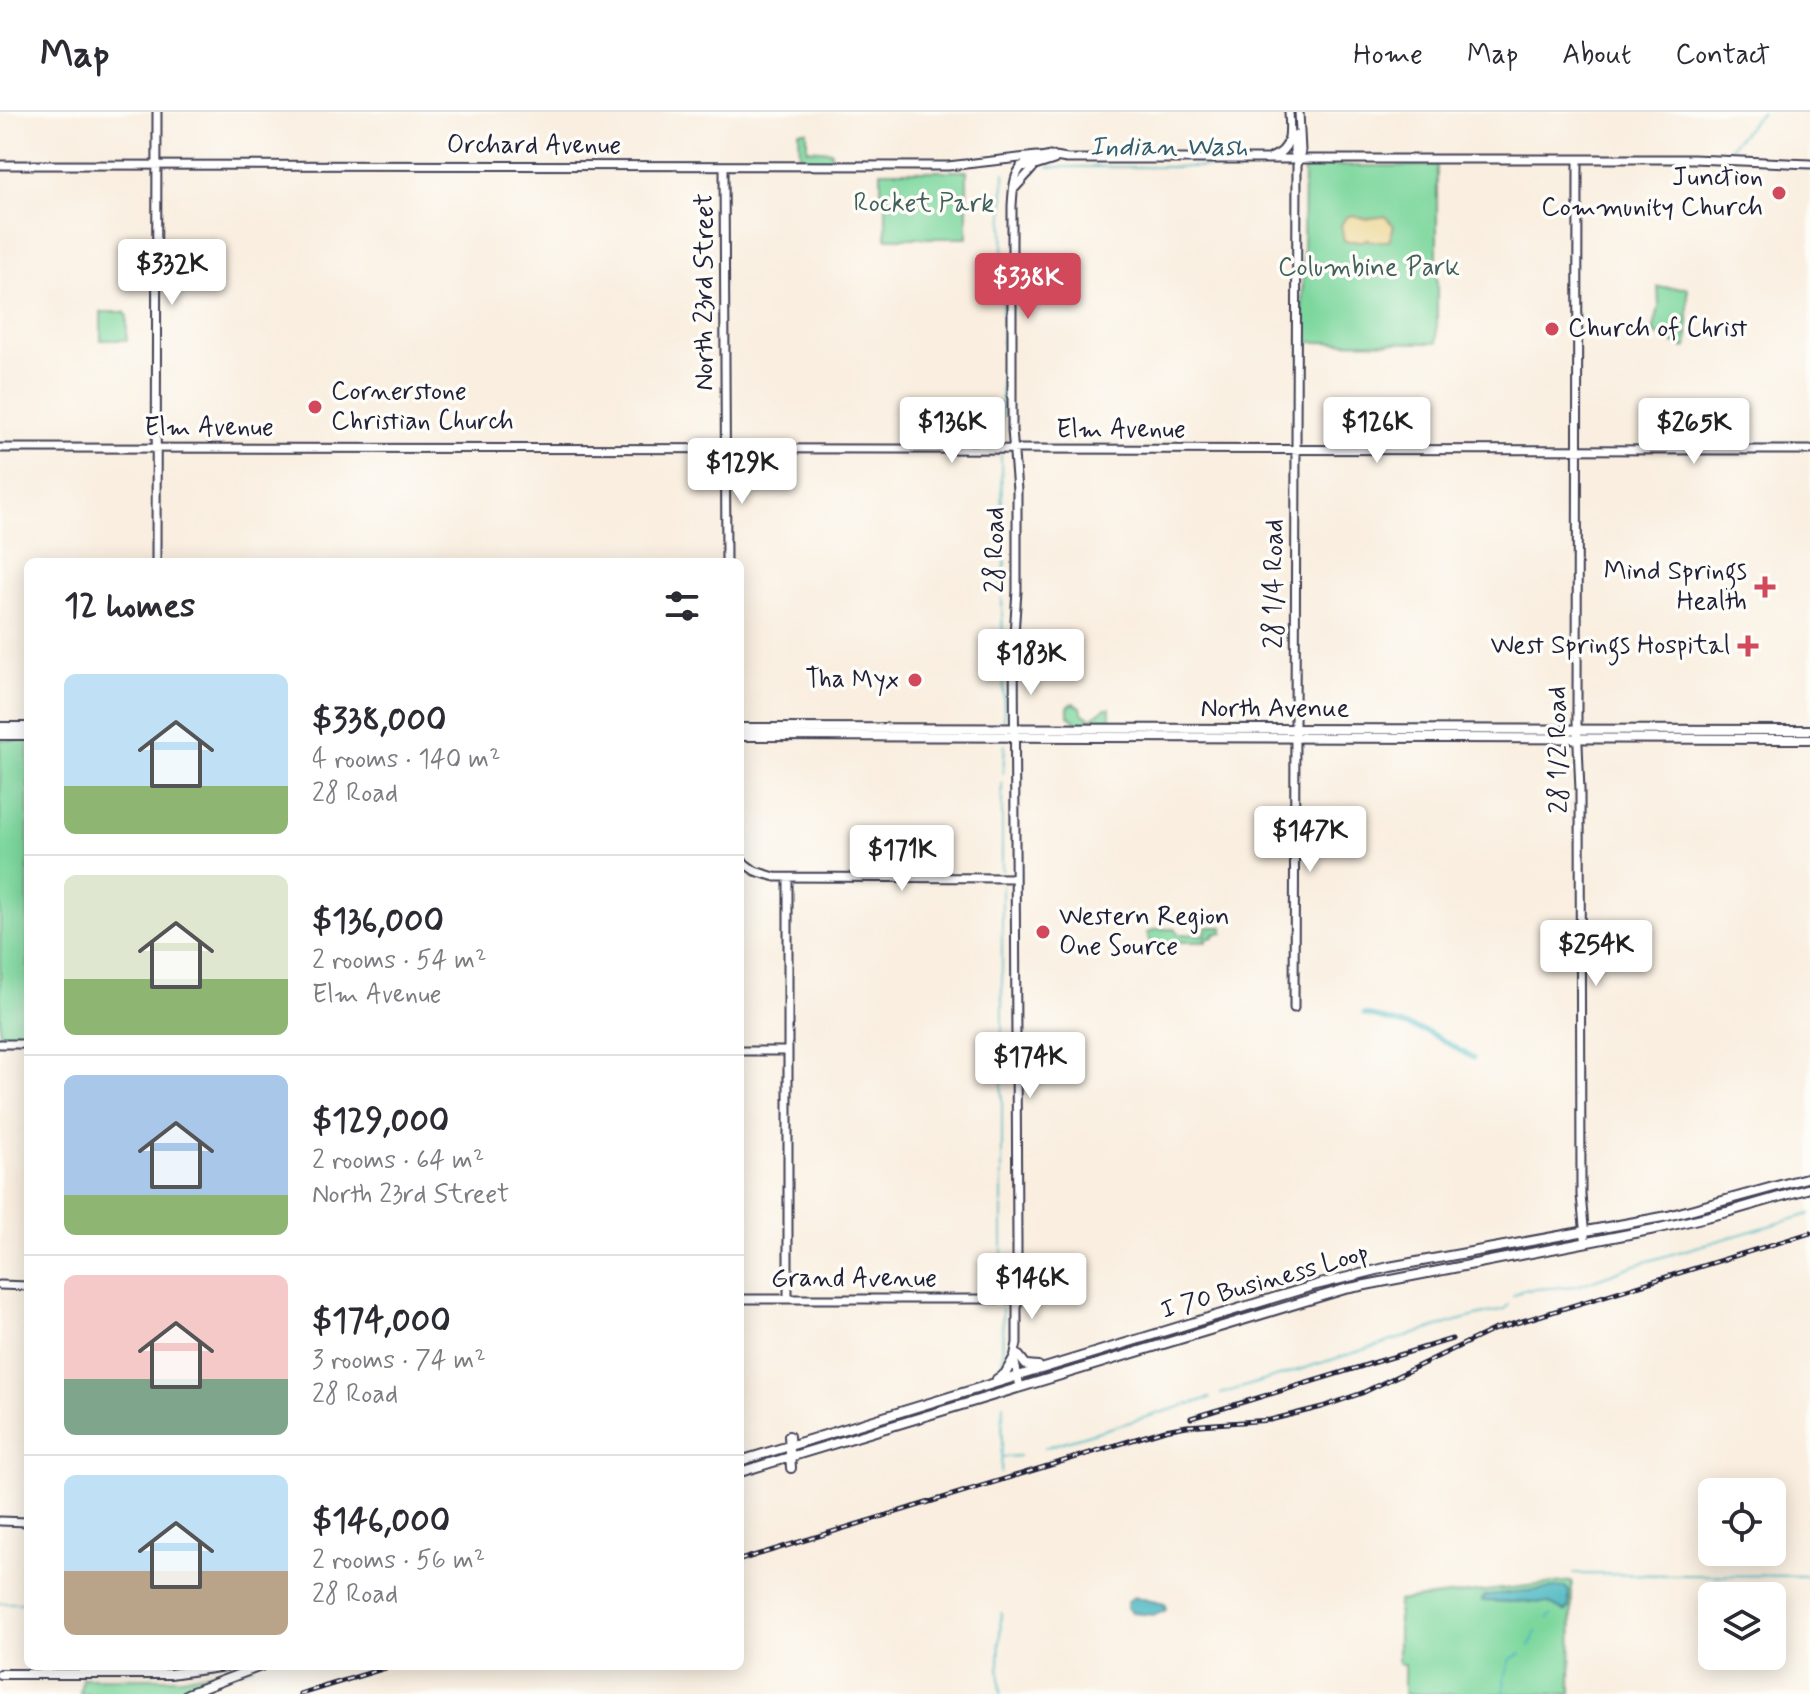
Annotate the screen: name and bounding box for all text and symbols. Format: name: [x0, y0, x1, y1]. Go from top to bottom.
text: Map: [40, 31, 110, 80]
text: Home: [1353, 37, 1423, 74]
text: Map: [1467, 37, 1518, 74]
text: About: [1562, 37, 1631, 74]
text: Contact: [1675, 37, 1770, 74]
street label: Orchard Avenue: [447, 129, 621, 163]
water label: Indian Wash: [1090, 129, 1248, 166]
place label: Junction Community Church: [1541, 161, 1763, 225]
marker: Junction Community Church: [1770, 184, 1788, 202]
park label: Rocket Park: [854, 187, 994, 221]
street label: North 23rd Street: [688, 193, 722, 391]
pin: $332K: [116, 239, 228, 307]
text: $332K: [136, 248, 208, 282]
park label: Columbine Park: [1278, 251, 1460, 285]
pin: $338K: [972, 253, 1084, 321]
text: $338K: [993, 262, 1063, 296]
place label: Church of Christ: [1568, 312, 1748, 346]
marker: Church of Christ: [1543, 320, 1561, 338]
place label: Cornerstone Christian Church: [331, 375, 514, 439]
pin: $136K: [896, 397, 1008, 465]
pin: $126K: [1321, 397, 1433, 465]
marker: Cornerstone Christian Church: [306, 398, 324, 416]
pin: $265K: [1638, 398, 1750, 466]
text: $136K: [918, 406, 986, 440]
text: $126K: [1341, 406, 1413, 440]
text: $265K: [1656, 407, 1732, 441]
street label: Elm Avenue: [144, 411, 274, 445]
street label: Elm Avenue: [1056, 413, 1186, 447]
pin: $129K: [686, 438, 798, 506]
text: $129K: [706, 447, 778, 481]
street label: 28 Road: [979, 507, 1013, 593]
street label: 28 1/4 Road: [1258, 519, 1292, 649]
place label: Mind Springs Health: [1604, 555, 1747, 619]
marker: Mind Springs Health: [1754, 576, 1776, 598]
text: 12 homes: [64, 584, 195, 629]
icon: filters: [660, 584, 704, 628]
pin: $183K: [975, 629, 1087, 697]
place label: West Springs Hospital: [1491, 629, 1730, 666]
marker: West Springs Hospital: [1737, 635, 1759, 657]
text: $183K: [996, 638, 1066, 672]
place label: Tha Myx: [805, 663, 899, 697]
marker: Tha Myx: [906, 671, 924, 689]
street label: 28 1/2 Road: [1541, 686, 1577, 814]
street label: North Avenue: [1201, 692, 1350, 726]
text: $338,000: [312, 698, 446, 743]
icon: home: [128, 706, 224, 802]
text: 4 rooms · 140 m²: [312, 743, 501, 777]
text: 28 Road: [312, 777, 398, 811]
pin: $147K: [1254, 806, 1366, 874]
text: $147K: [1272, 815, 1348, 849]
pin: $171K: [846, 825, 958, 893]
text: $171K: [868, 834, 936, 868]
text: $136,000: [312, 899, 444, 944]
place label: Western Region One Source: [1059, 900, 1230, 964]
icon: home: [128, 907, 224, 1003]
pin: $254K: [1540, 920, 1652, 988]
marker: Western Region One Source: [1034, 923, 1052, 941]
text: $254K: [1558, 929, 1634, 963]
text: 2 rooms · 54 m²: [312, 944, 487, 978]
text: Elm Avenue: [312, 978, 442, 1012]
pin: $174K: [974, 1032, 1086, 1100]
text: $174K: [993, 1041, 1067, 1075]
text: $129,000: [312, 1099, 449, 1144]
icon: home: [128, 1107, 224, 1203]
text: 2 rooms · 64 m²: [312, 1144, 484, 1178]
text: North 23rd Street: [312, 1178, 509, 1212]
street label: I 70 Business Loop: [1157, 1236, 1373, 1328]
pin: $146K: [976, 1253, 1088, 1321]
street label: Grand Avenue: [771, 1262, 937, 1296]
text: $146K: [995, 1262, 1069, 1296]
text: $174,000: [312, 1299, 451, 1344]
icon: home: [128, 1307, 224, 1403]
text: 3 rooms · 74 m²: [312, 1344, 486, 1378]
text: 28 Road: [312, 1378, 398, 1412]
map controls: [1698, 1478, 1786, 1670]
button: locate: [1698, 1478, 1786, 1566]
text: $146,000: [312, 1499, 450, 1544]
icon: home: [128, 1507, 224, 1603]
text: 2 rooms · 56 m²: [312, 1544, 485, 1578]
text: 28 Road: [312, 1578, 398, 1612]
button: layers: [1698, 1582, 1786, 1670]

